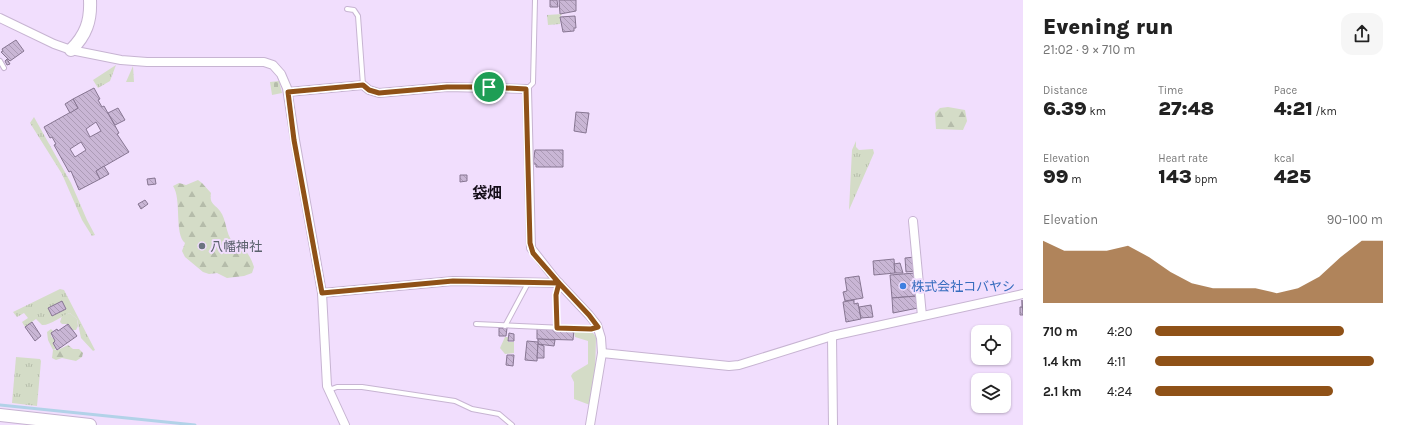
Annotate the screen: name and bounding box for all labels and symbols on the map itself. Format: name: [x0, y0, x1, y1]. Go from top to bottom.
pin: [472, 70, 506, 104]
district label: 袋畑: [472, 184, 502, 202]
place label: 八幡神社: [210, 239, 262, 254]
marker: 八幡神社: [197, 241, 207, 251]
place label: 株式会社コバヤシ: [911, 279, 1015, 294]
marker: 株式会社コバヤシ: [898, 281, 908, 291]

